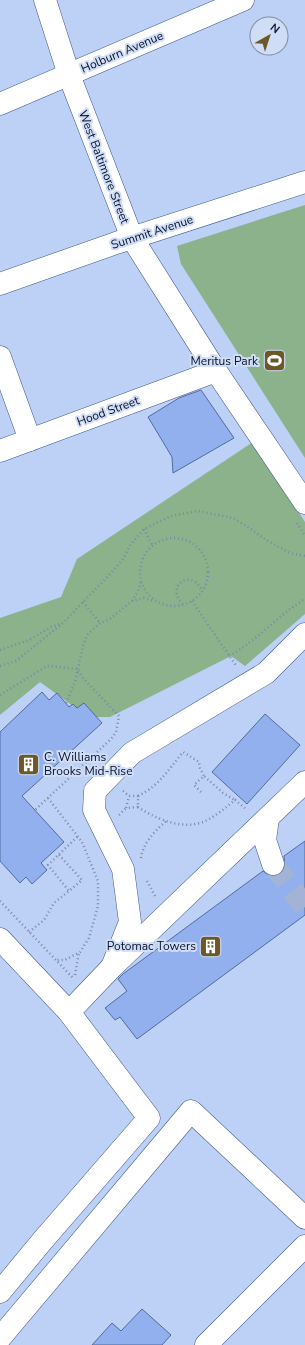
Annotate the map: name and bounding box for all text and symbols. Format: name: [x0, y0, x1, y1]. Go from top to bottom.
north arrow: [249, 16, 289, 56]
text: N: [267, 20, 283, 37]
street label: Holburn Avenue: [78, 27, 166, 77]
street label: West Baltimore Street: [75, 108, 133, 227]
street label: Summit Avenue: [109, 211, 195, 253]
sports icon: Meritus Park: [261, 348, 287, 374]
place label: Meritus Park: [191, 353, 259, 369]
street label: Hood Street: [75, 392, 142, 430]
place label: C. Williams Brooks Mid‐Rise: [44, 749, 133, 779]
building icon: C. Williams Brooks Mid‐Rise: [16, 751, 42, 777]
building icon: Potomac Towers: [198, 933, 224, 959]
place label: Potomac Towers: [107, 938, 196, 954]

